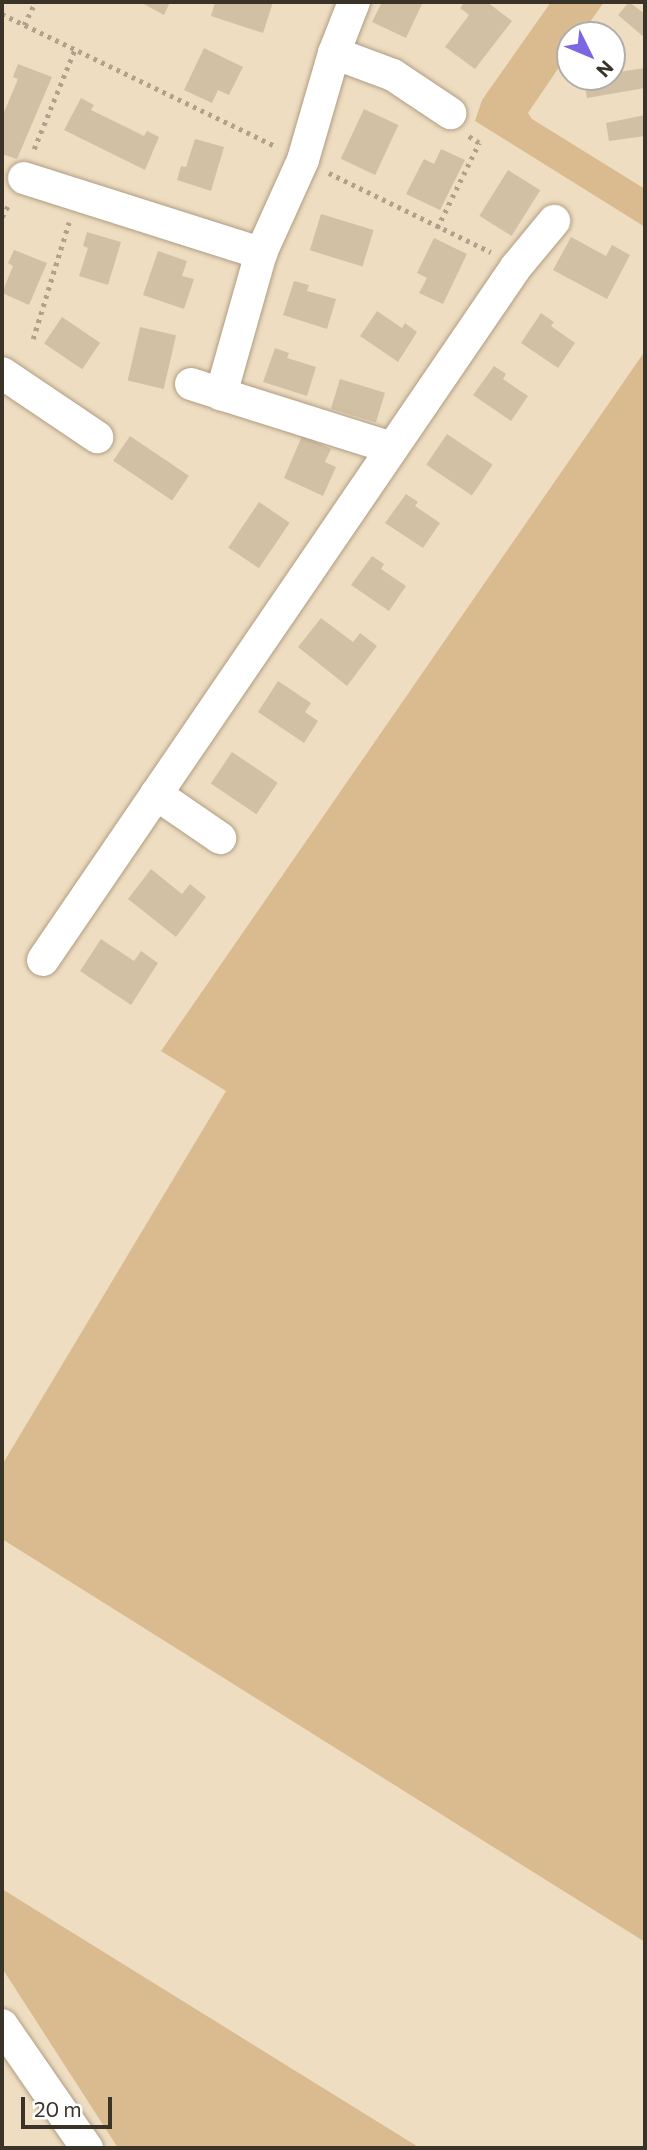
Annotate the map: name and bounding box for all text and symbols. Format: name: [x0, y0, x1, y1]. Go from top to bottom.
north arrow: [556, 21, 626, 91]
text: N: [592, 56, 619, 82]
scale bar: [24, 2084, 116, 2128]
text: 20 m: [34, 2096, 82, 2121]

